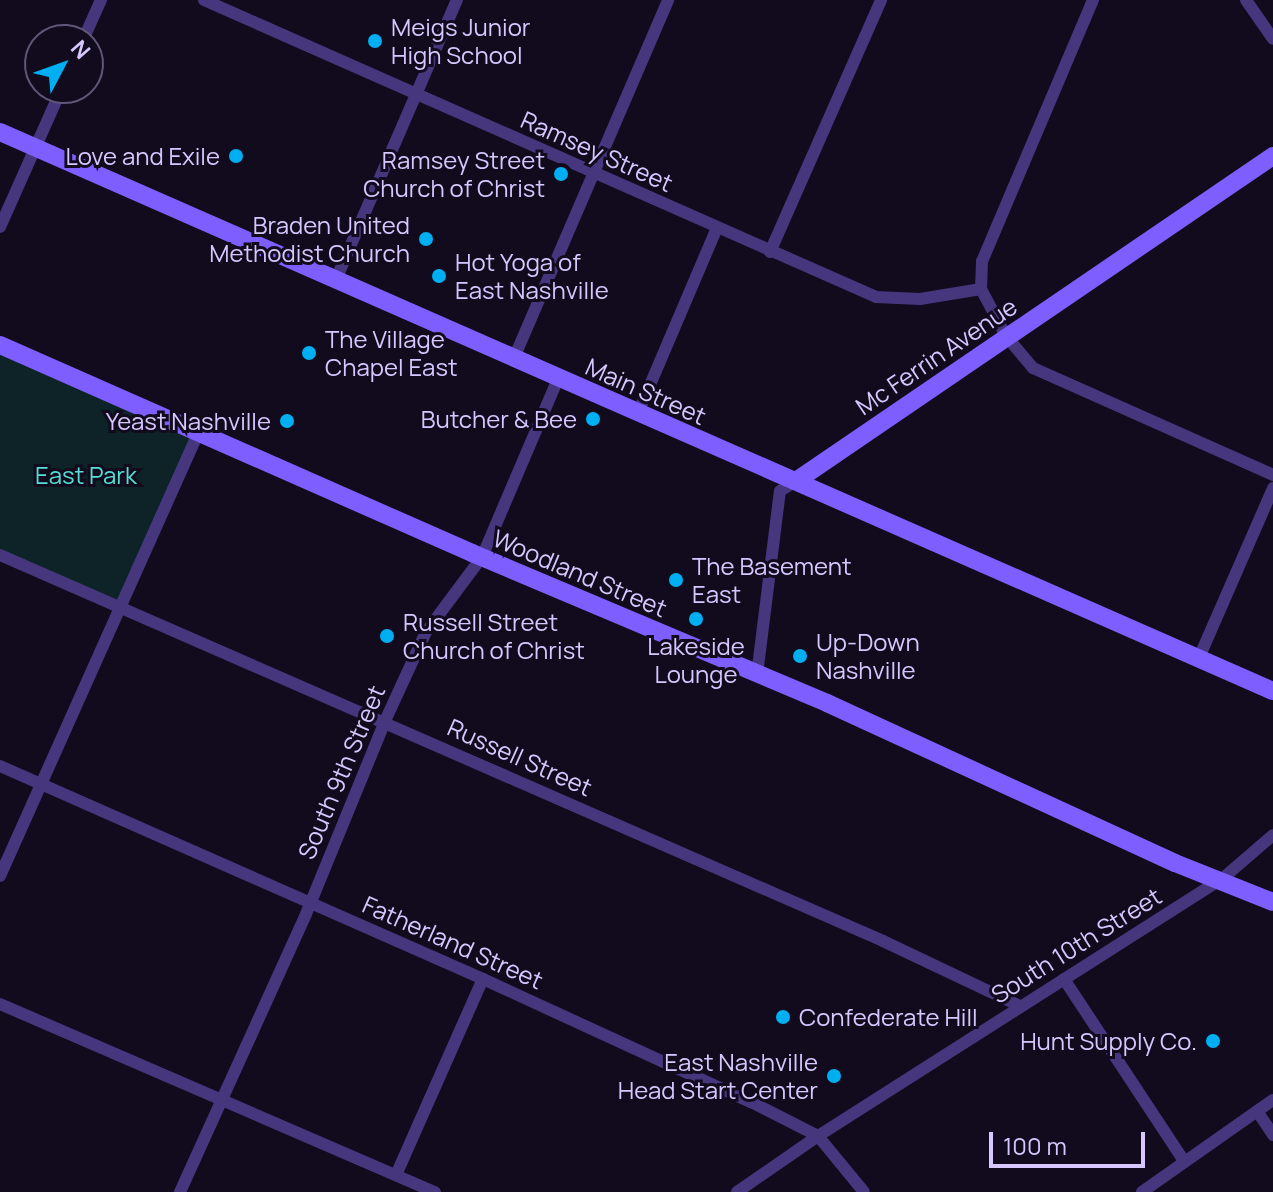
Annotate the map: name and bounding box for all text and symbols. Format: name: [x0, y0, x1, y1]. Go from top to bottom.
place label: Meigs Junior High School: [391, 13, 530, 69]
north arrow: [24, 24, 104, 104]
marker: Meigs Junior High School: [366, 32, 384, 50]
text: N: [64, 34, 97, 65]
street label: Ramsey Street: [517, 105, 677, 197]
place label: Love and Exile: [65, 142, 220, 170]
place label: Ramsey Street Church of Christ: [363, 146, 545, 202]
marker: Love and Exile: [227, 147, 245, 165]
marker: Ramsey Street Church of Christ: [552, 165, 570, 183]
place label: Braden United Methodist Church: [209, 211, 410, 267]
marker: Braden United Methodist Church: [417, 230, 435, 248]
place label: Hot Yoga of East Nashville: [455, 248, 609, 304]
marker: Hot Yoga of East Nashville: [430, 267, 448, 285]
street label: Mc Ferrin Avenue: [850, 291, 1022, 421]
place label: The Village Chapel East: [325, 325, 458, 381]
marker: The Village Chapel East: [300, 344, 318, 362]
street label: Main Street: [581, 352, 711, 430]
place label: Butcher & Bee: [421, 405, 577, 433]
place label: Yeast Nashville: [106, 407, 271, 435]
marker: Butcher & Bee: [584, 410, 602, 428]
marker: Yeast Nashville: [278, 412, 296, 430]
park label: East Park: [35, 461, 137, 489]
street label: Woodland Street: [489, 523, 671, 623]
place label: The Basement East: [692, 552, 852, 608]
marker: The Basement East: [667, 571, 685, 589]
place label: Russell Street Church of Christ: [403, 608, 585, 664]
marker: Lakeside Lounge: [687, 610, 705, 628]
marker: Russell Street Church of Christ: [378, 627, 396, 645]
place label: Up-Down Nashville: [816, 628, 920, 684]
place label: Lakeside Lounge: [647, 632, 745, 688]
marker: Up-Down Nashville: [791, 647, 809, 665]
street label: South 9th Street: [291, 681, 391, 863]
street label: Russell Street: [443, 712, 597, 802]
street label: South 10th Street: [986, 881, 1166, 1009]
street label: Fatherland Street: [358, 889, 548, 995]
place label: Confederate Hill: [799, 1003, 978, 1031]
marker: Confederate Hill: [774, 1008, 792, 1026]
place label: Hunt Supply Co.: [1020, 1027, 1197, 1055]
marker: Hunt Supply Co.: [1204, 1032, 1222, 1050]
place label: East Nashville Head Start Center: [618, 1048, 818, 1104]
marker: East Nashville Head Start Center: [825, 1067, 843, 1085]
scale bar: [993, 1116, 1149, 1166]
text: 100 m: [1003, 1129, 1067, 1162]

